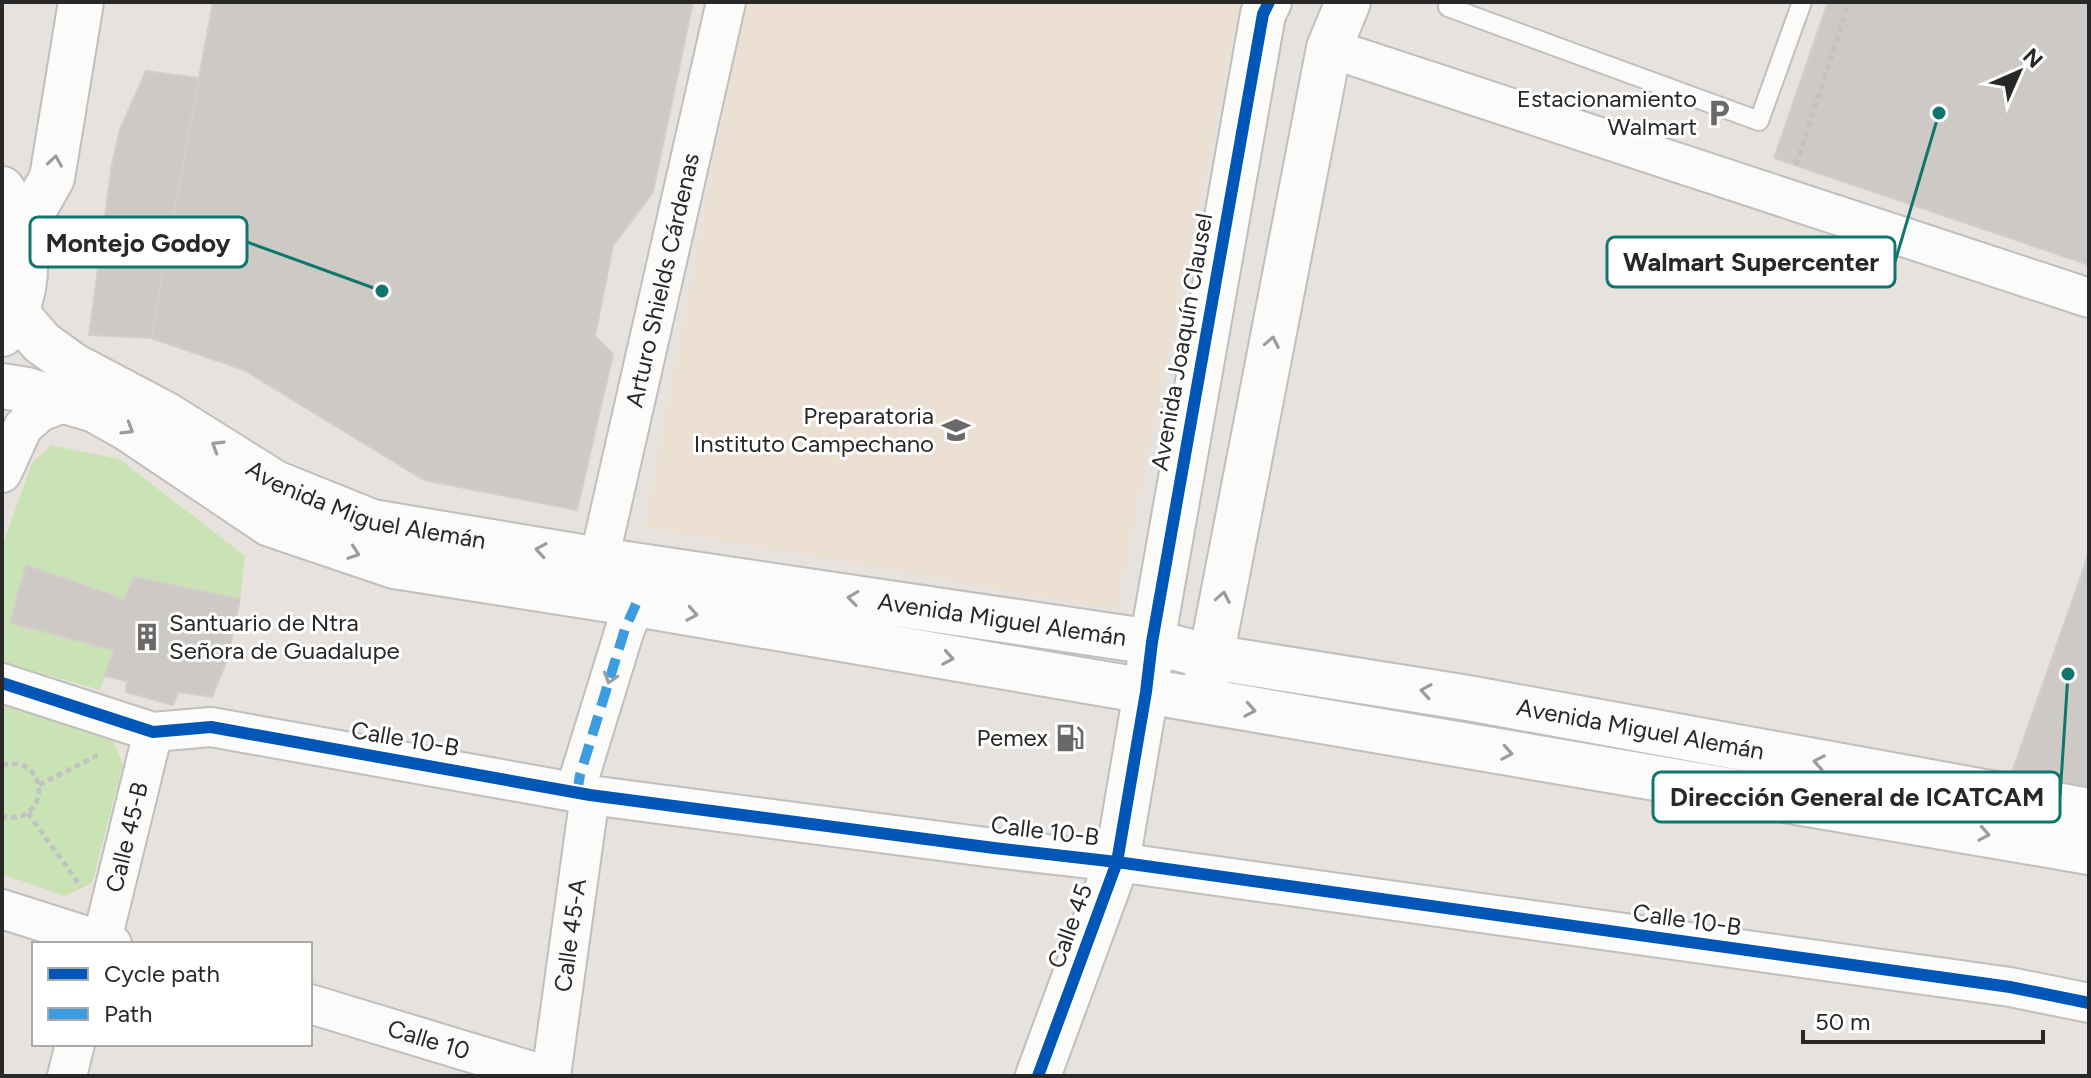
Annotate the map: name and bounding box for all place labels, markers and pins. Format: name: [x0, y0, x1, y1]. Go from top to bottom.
place label: Estacionamiento Walmart: [1517, 84, 1697, 141]
parking icon: Estacionamiento Walmart: [1704, 98, 1734, 128]
callout: Montejo Godoy: [30, 217, 247, 267]
callout: Walmart Supercenter: [1607, 237, 1895, 287]
place label: Preparatoria Instituto Campechano: [694, 401, 934, 458]
school or university icon: Preparatoria Instituto Campechano: [941, 415, 971, 445]
place label: Santuario de Ntra Señora de Guadalupe: [169, 608, 400, 665]
building icon: Santuario de Ntra Señora de Guadalupe: [132, 622, 162, 652]
place label: Pemex: [976, 723, 1049, 752]
fuel station icon: Pemex: [1055, 723, 1085, 753]
callout: Dirección General de ICATCAM: [1653, 772, 2060, 822]

